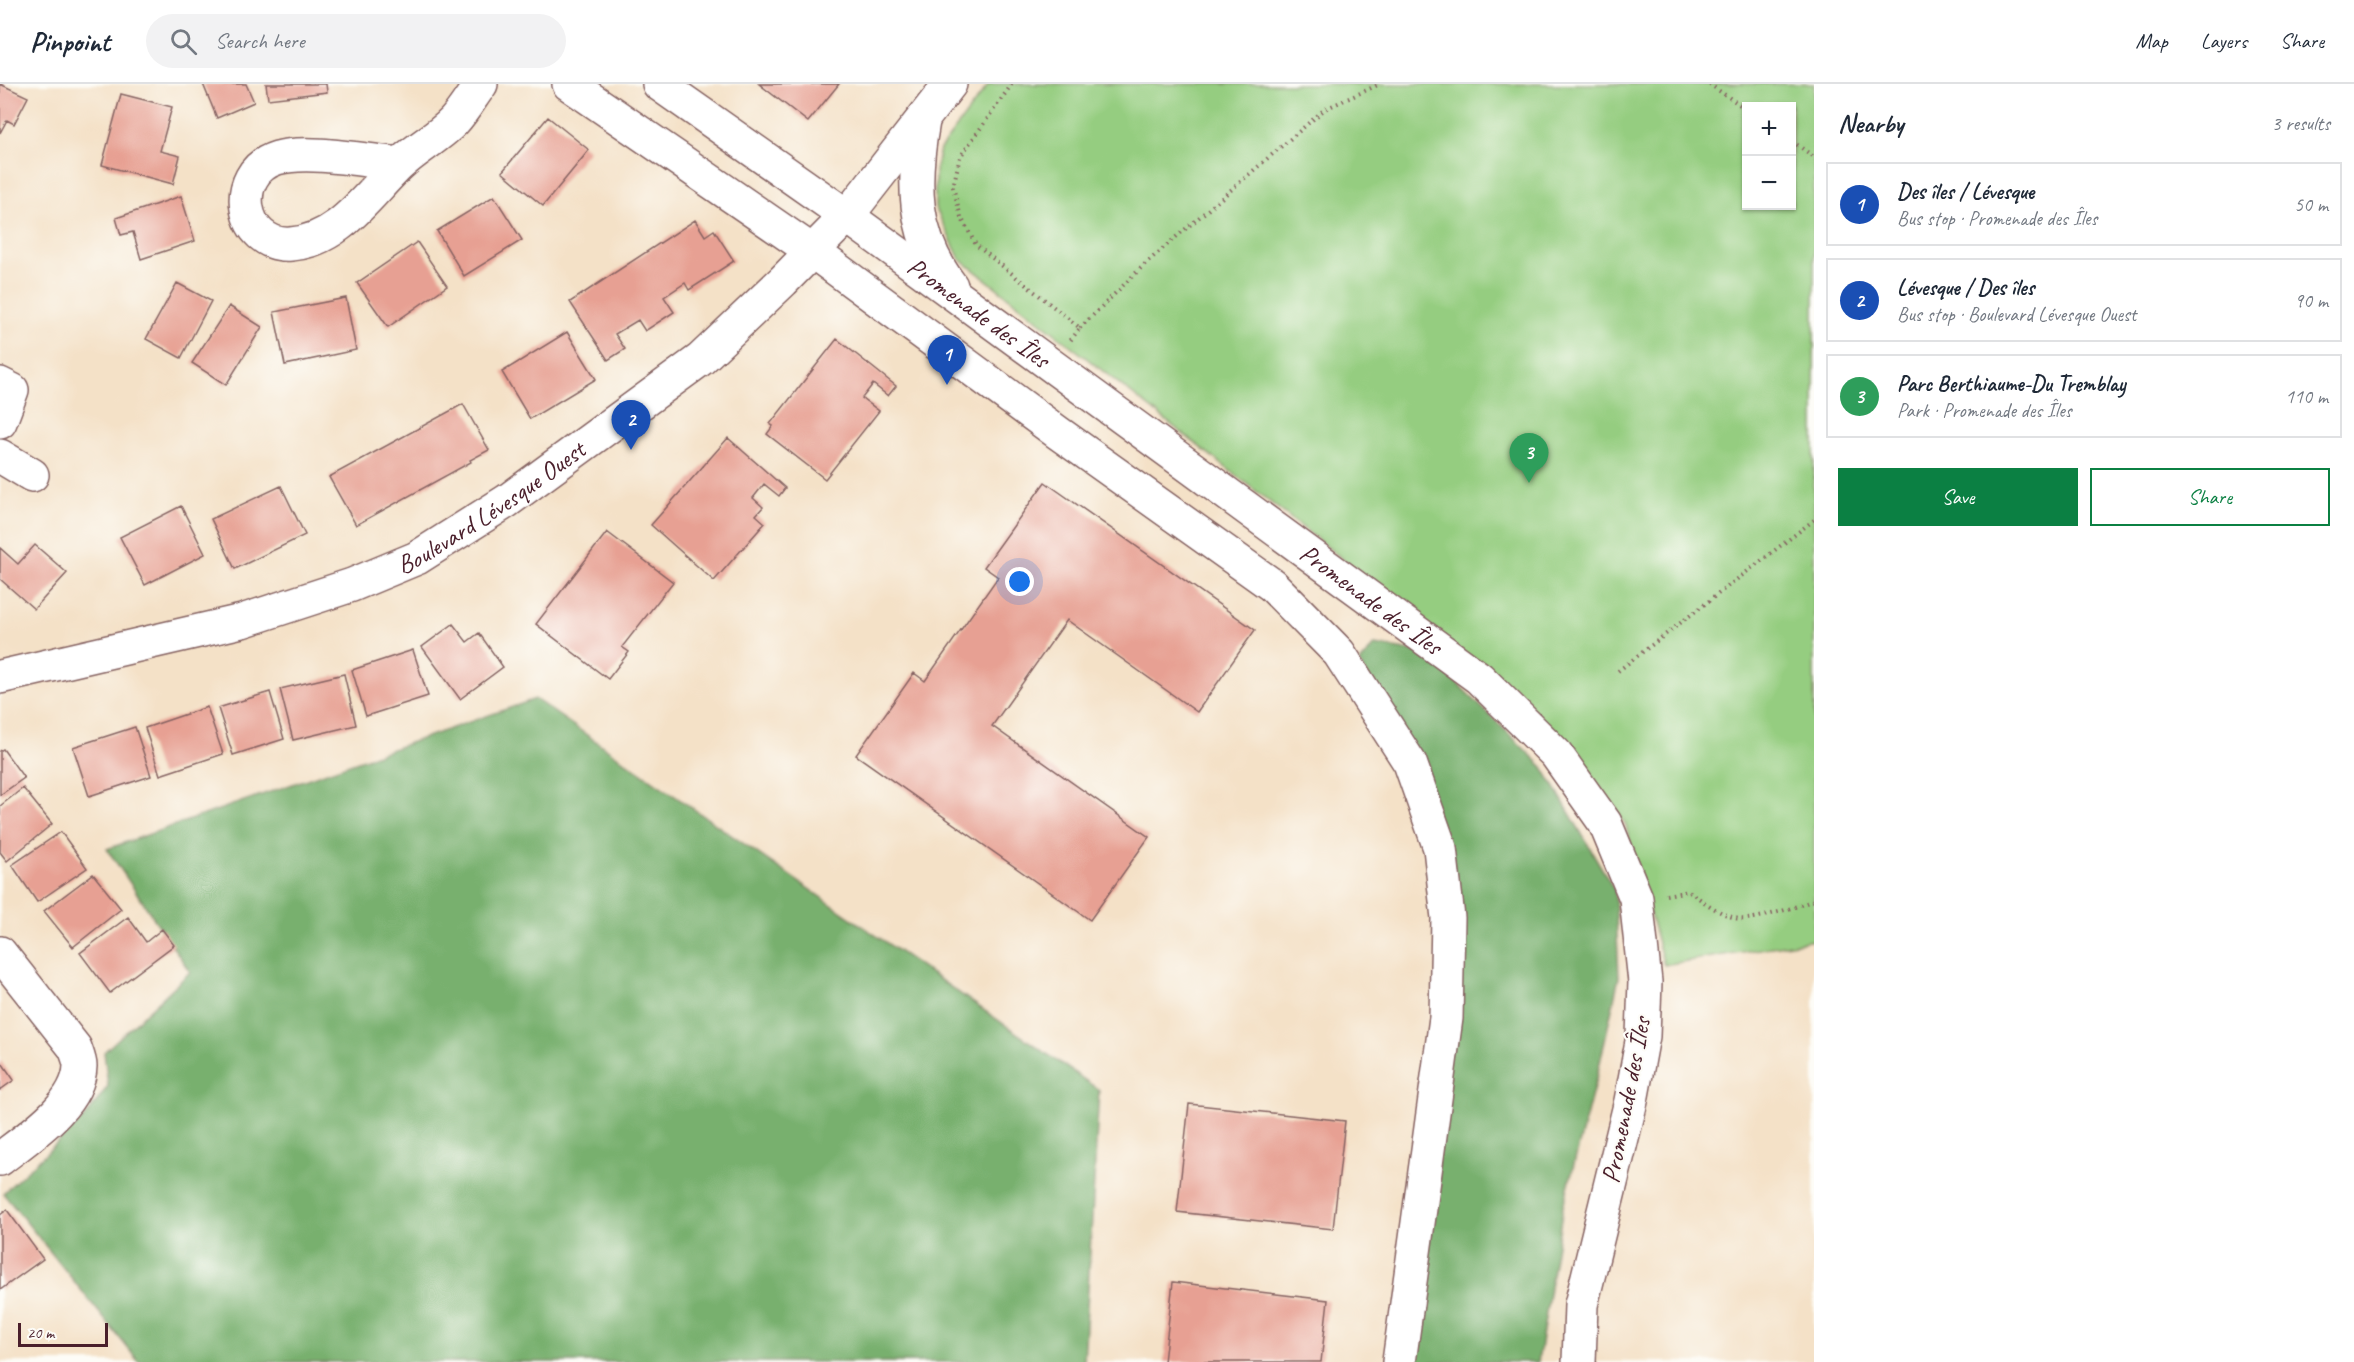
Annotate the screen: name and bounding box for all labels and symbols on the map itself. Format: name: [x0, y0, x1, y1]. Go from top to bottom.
street label: Promenade des Îles: [901, 249, 1058, 377]
pin: 1: [928, 336, 966, 385]
pin: 2: [612, 400, 650, 450]
street label: Boulevard Lévesque Ouest: [392, 432, 593, 581]
pin: 3: [1510, 434, 1549, 483]
street label: Promenade des Îles: [1293, 536, 1451, 663]
your location: [1005, 567, 1034, 596]
street label: Promenade des Îles: [1594, 1012, 1659, 1186]
scale bar: [18, 1320, 108, 1348]

